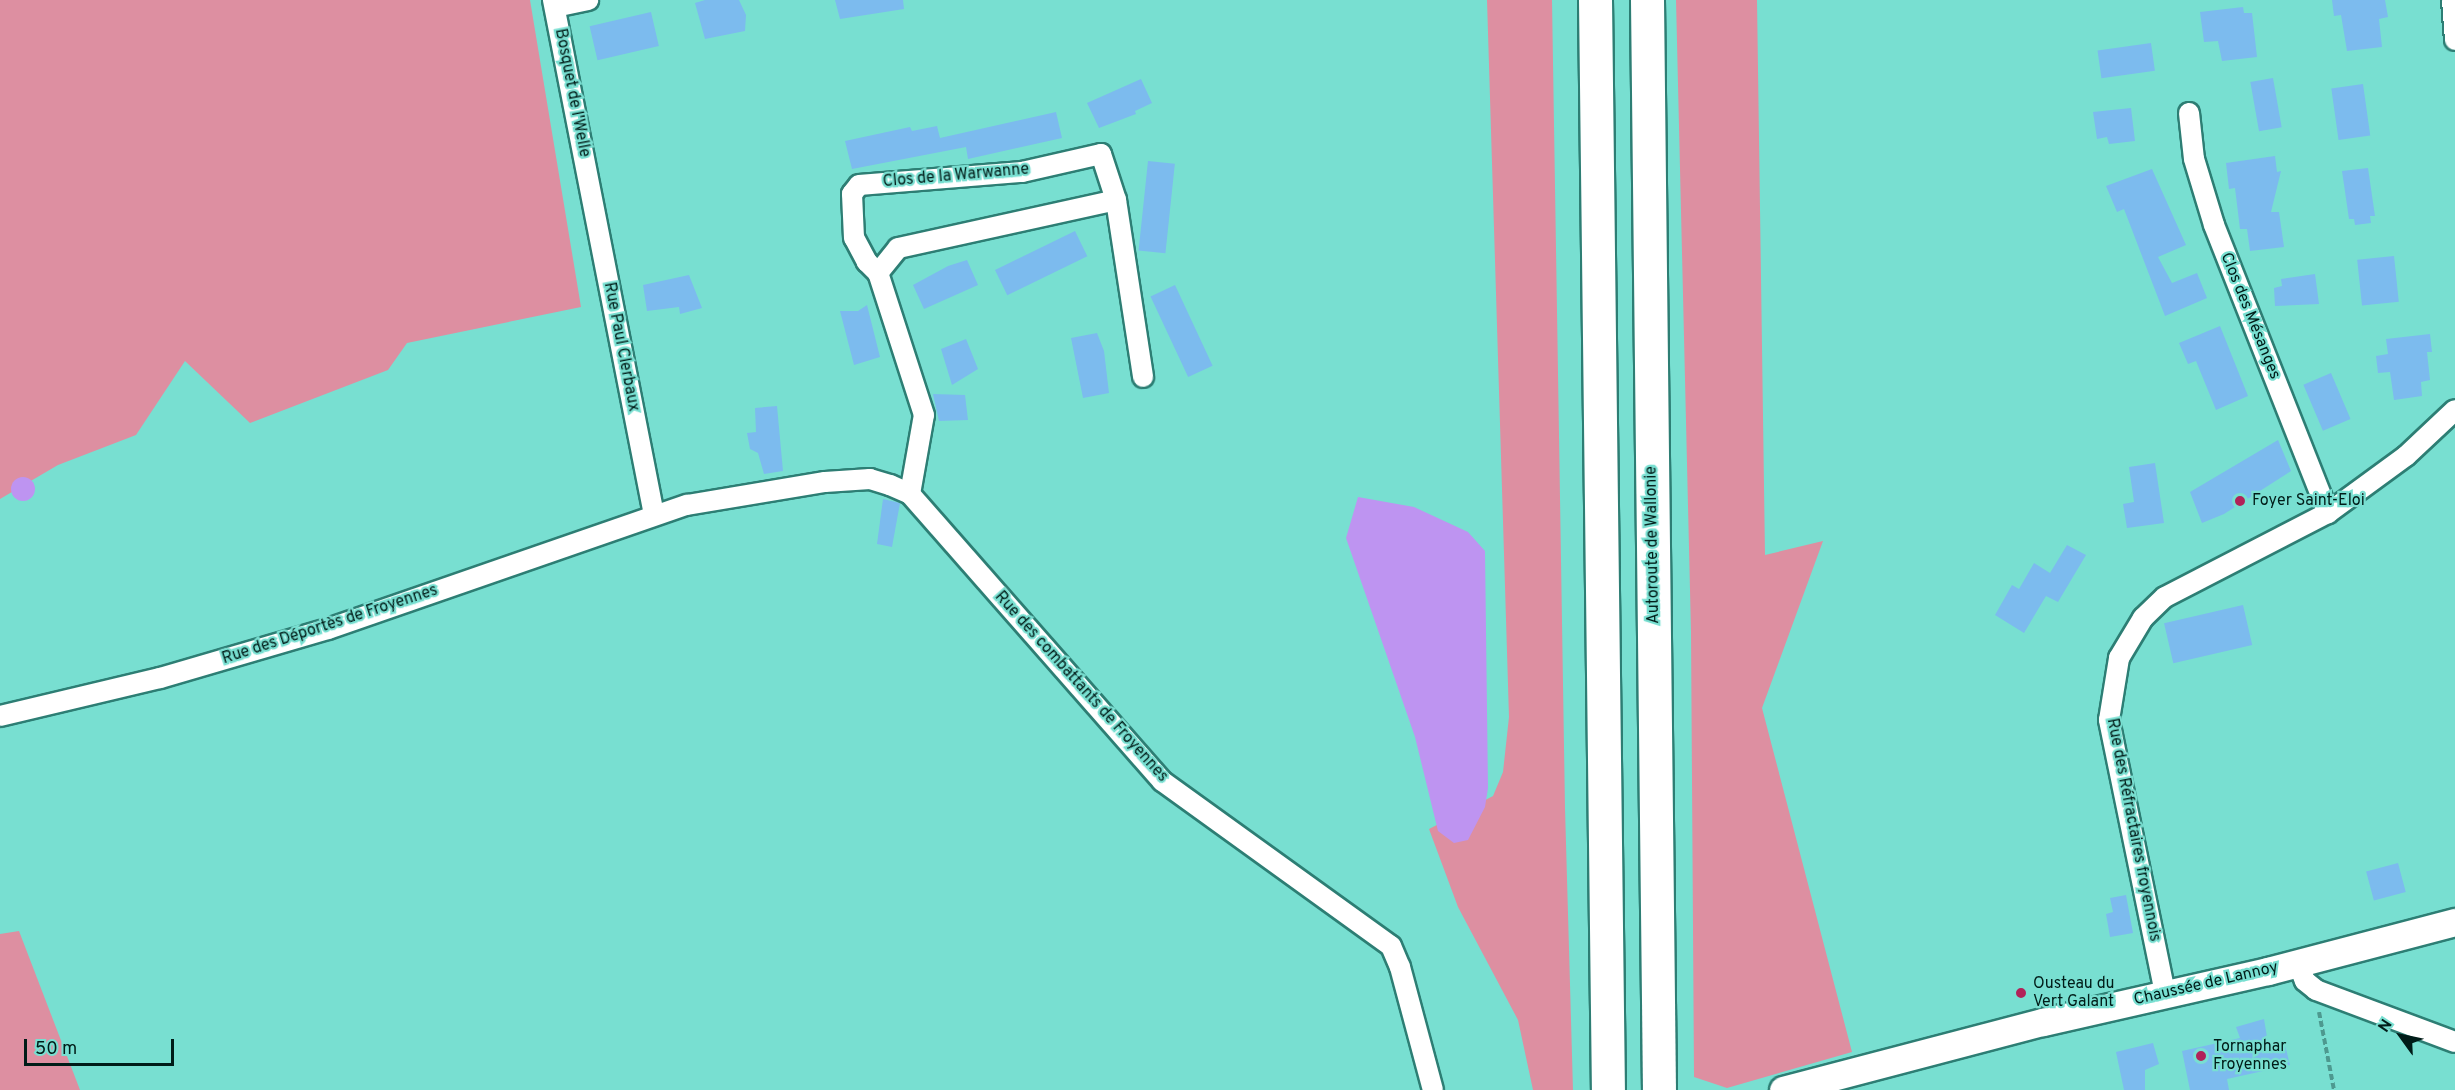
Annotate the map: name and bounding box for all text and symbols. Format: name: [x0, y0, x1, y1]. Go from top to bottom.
street label: Bosquet de l'Welle: [550, 27, 594, 159]
street label: Clos de la Warwanne: [882, 160, 1030, 192]
street label: Clos des Mésanges: [2216, 250, 2284, 382]
street label: Rue Paul Clerbaux: [599, 281, 643, 413]
street label: Autoroute de Wallonie: [1642, 466, 1664, 624]
place label: Foyer Saint-Eloi: [2252, 491, 2365, 511]
marker: Foyer Saint-Eloi: [2233, 494, 2247, 508]
street label: Rue des Déportès de Froyennes: [220, 581, 440, 669]
street label: Rue des combattants de Froyennes: [990, 588, 1172, 786]
street label: Rue des Réfractaires froyennois: [2102, 717, 2164, 943]
street label: Chaussée de Lannoy: [2132, 958, 2280, 1010]
place label: Ousteau du Vert Galant: [2033, 974, 2115, 1012]
marker: Ousteau du Vert Galant: [2014, 986, 2028, 1000]
north arrow: [2371, 1006, 2431, 1066]
text: N: [2374, 1016, 2397, 1036]
scale bar: [27, 1027, 177, 1065]
place label: Tornaphar Froyennes: [2213, 1037, 2287, 1075]
text: 50 m: [35, 1038, 77, 1061]
marker: Tornaphar Froyennes: [2194, 1049, 2208, 1063]

